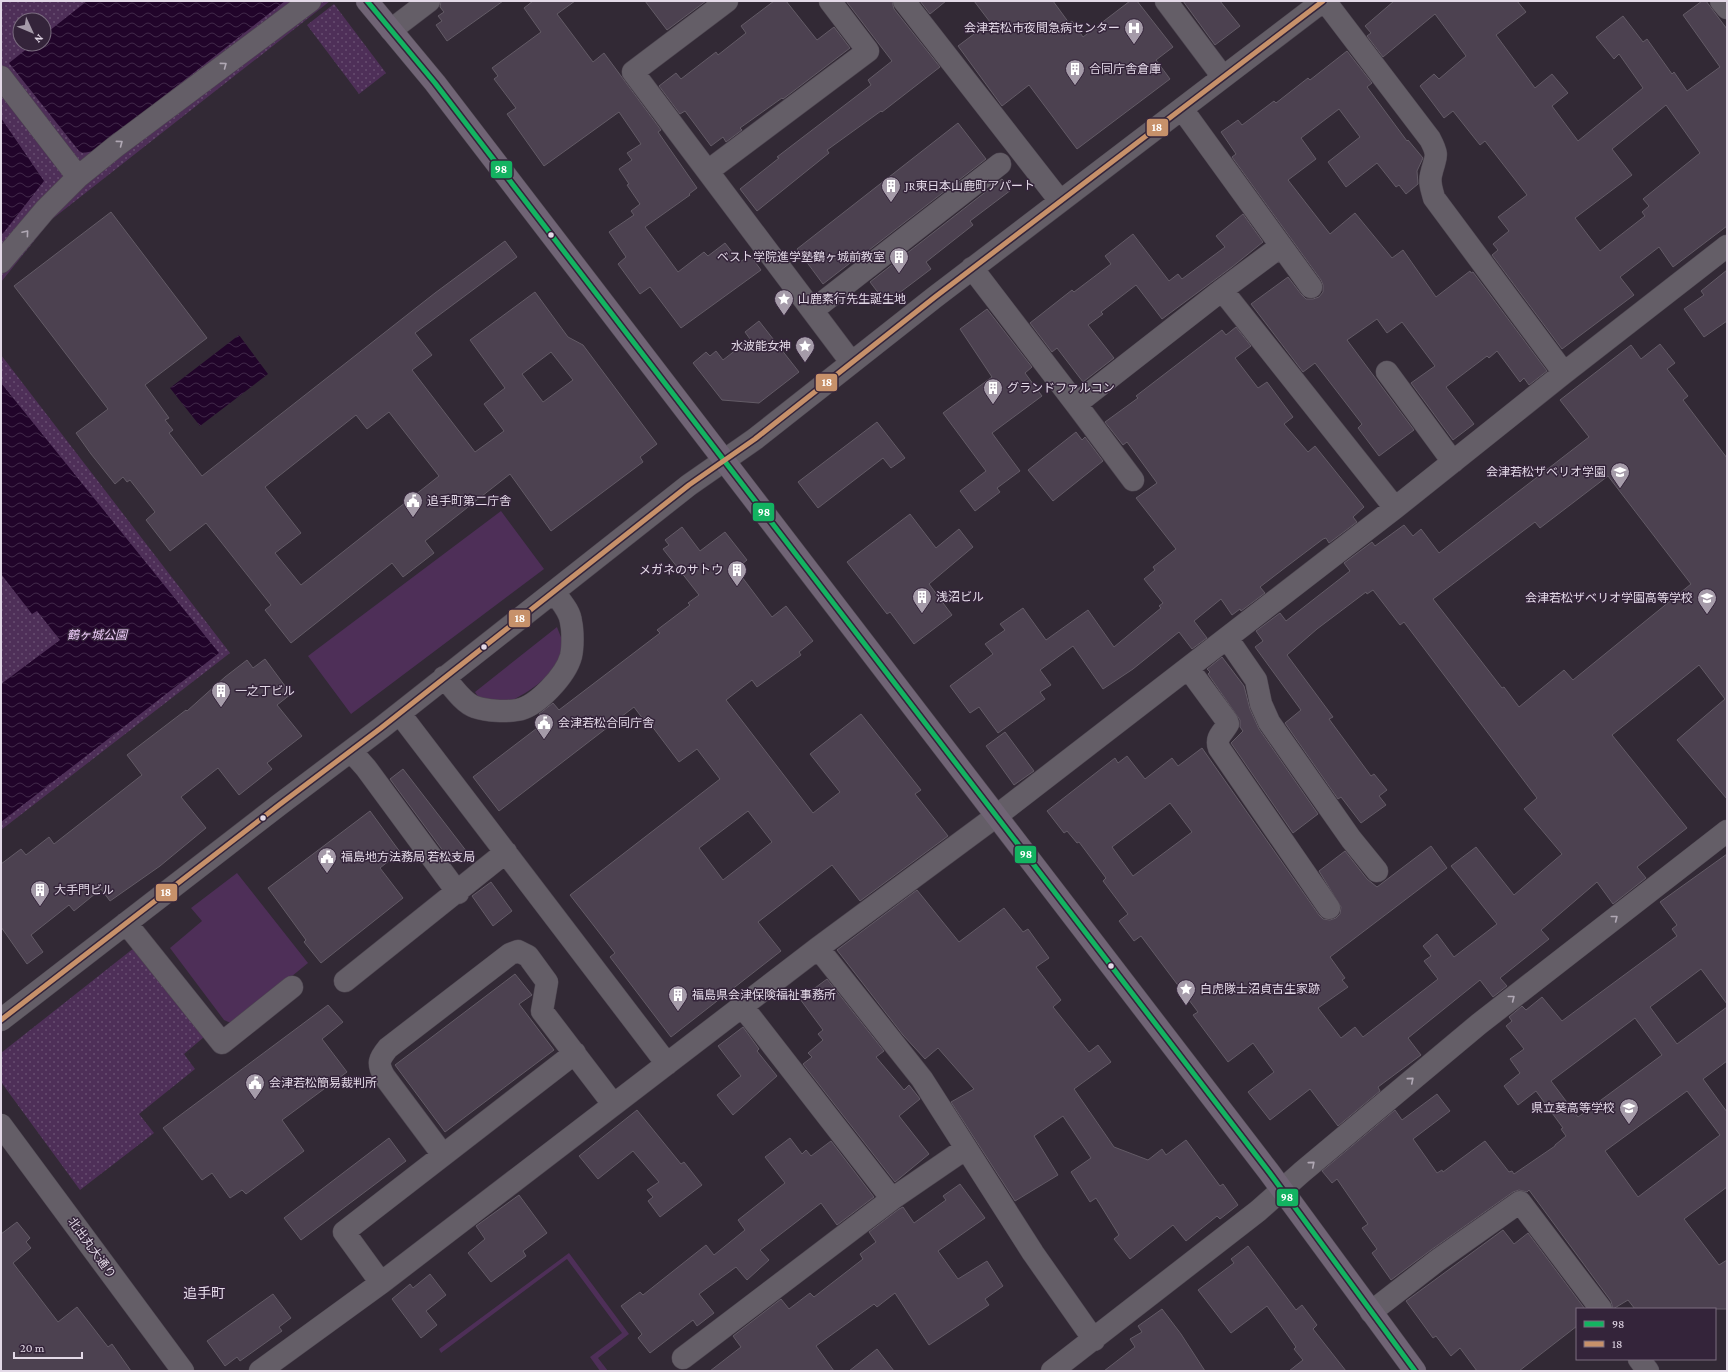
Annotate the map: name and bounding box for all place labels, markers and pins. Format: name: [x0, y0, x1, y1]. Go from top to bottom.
hospital icon: 会津若松市夜間急病センター: [1123, 17, 1145, 45]
place label: 会津若松市夜間急病センター: [964, 21, 1120, 35]
building icon: 合同庁舎倉庫: [1064, 58, 1086, 86]
place label: 合同庁舎倉庫: [1089, 62, 1161, 76]
building icon: JR東日本山鹿町アパート: [880, 175, 902, 203]
place label: JR東日本山鹿町アパート: [904, 179, 1035, 193]
unlabelled marker: [546, 230, 556, 240]
building icon: ベスト学院進学塾鶴ヶ城前教室: [888, 246, 910, 274]
place label: ベスト学院進学塾鶴ヶ城前教室: [717, 250, 885, 264]
place icon: 山鹿素行先生誕生地: [773, 288, 795, 316]
place label: 山鹿素行先生誕生地: [798, 292, 906, 306]
place icon: 水波能女神: [794, 335, 816, 363]
place label: 水波能女神: [731, 339, 791, 353]
building icon: グランドファルコン: [982, 377, 1004, 405]
place label: グランドファルコン: [1007, 381, 1115, 395]
school or university icon: 会津若松ザベリオ学園: [1609, 461, 1631, 489]
place label: 会津若松ザベリオ学園: [1486, 465, 1606, 479]
public building icon: 追手町第二庁舎: [402, 490, 424, 518]
place label: 追手町第二庁舎: [427, 494, 511, 508]
building icon: メガネのサトウ: [726, 559, 748, 587]
place label: メガネのサトウ: [639, 563, 723, 577]
building icon: 浅沼ビル: [911, 586, 933, 614]
school or university icon: 会津若松ザベリオ学園高等学校: [1696, 587, 1718, 615]
place label: 浅沼ビル: [936, 590, 984, 604]
place label: 会津若松ザベリオ学園高等学校: [1525, 591, 1693, 605]
unlabelled marker: [479, 642, 489, 652]
building icon: 一之丁ビル: [210, 680, 232, 708]
place label: 一之丁ビル: [235, 684, 295, 698]
public building icon: 会津若松合同庁舎: [533, 712, 555, 740]
place label: 会津若松合同庁舎: [558, 716, 654, 730]
unlabelled marker: [258, 813, 268, 823]
public building icon: 福島地方法務局 若松支局: [316, 846, 338, 874]
place label: 福島地方法務局 若松支局: [341, 850, 475, 864]
building icon: 大手門ビル: [29, 879, 51, 907]
place label: 大手門ビル: [54, 883, 114, 897]
unlabelled marker: [1106, 961, 1116, 971]
place icon: 白虎隊士沼貞吉生家跡: [1175, 978, 1197, 1006]
place label: 白虎隊士沼貞吉生家跡: [1200, 982, 1320, 996]
building icon: 福島県会津保険福祉事務所: [667, 984, 689, 1012]
place label: 福島県会津保険福祉事務所: [692, 988, 836, 1002]
public building icon: 会津若松簡易裁判所: [244, 1072, 266, 1100]
place label: 会津若松簡易裁判所: [269, 1076, 377, 1090]
school or university icon: 県立葵高等学校: [1618, 1097, 1640, 1125]
place label: 県立葵高等学校: [1531, 1101, 1615, 1115]

